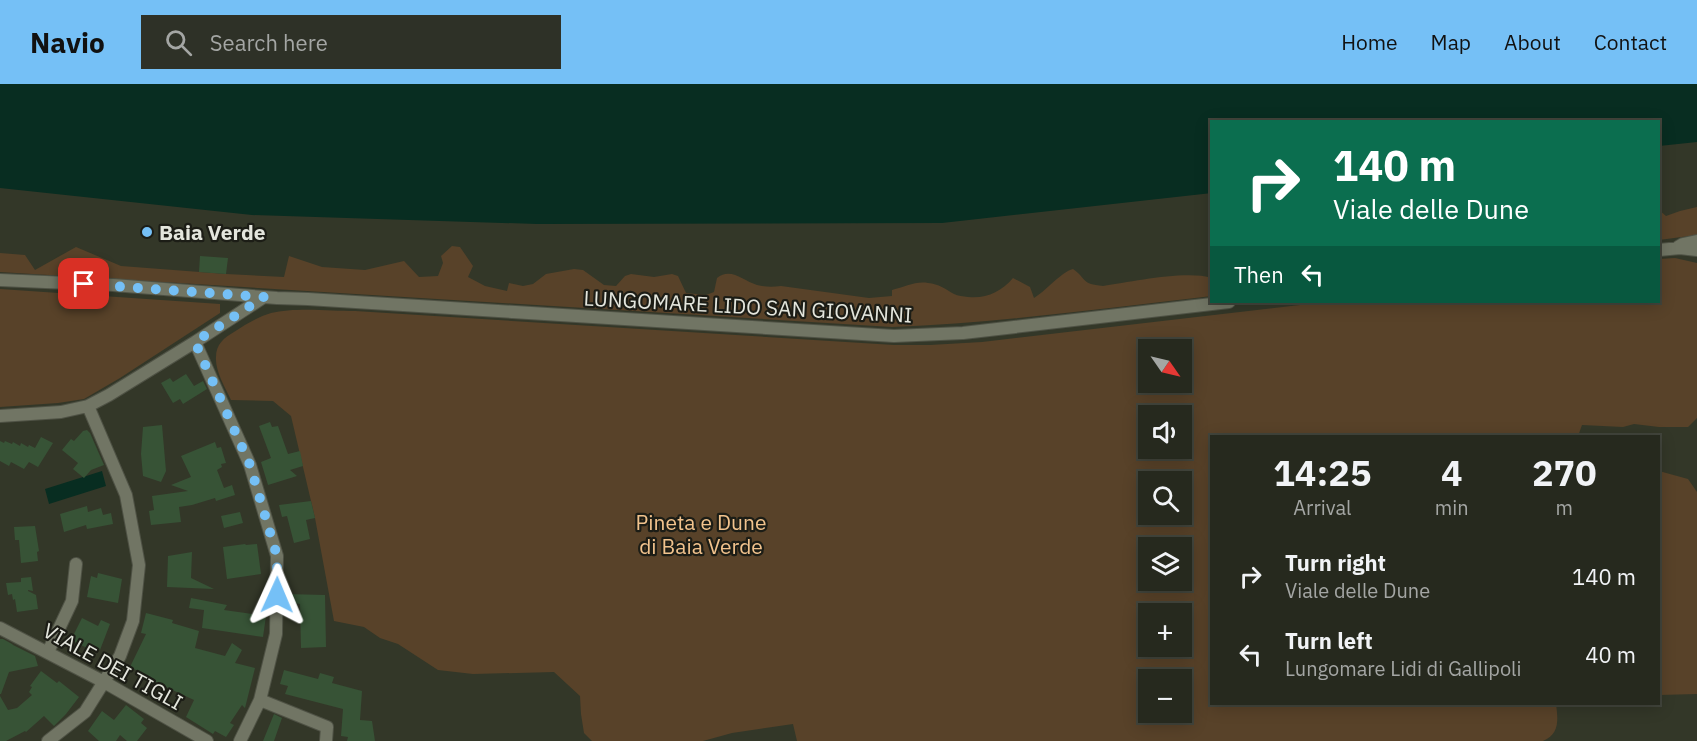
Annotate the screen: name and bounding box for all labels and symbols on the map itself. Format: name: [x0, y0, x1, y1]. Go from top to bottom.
place label: Baia Verde: [159, 218, 266, 246]
marker: Baia Verde: [140, 225, 154, 239]
pin: [58, 258, 109, 309]
street label: LUNGOMARE LIDO SAN GIOVANNI: [583, 283, 913, 329]
north arrow: [1138, 339, 1192, 393]
park label: Pineta e Dune di Baia Verde: [636, 508, 766, 560]
position arrow: [245, 563, 309, 627]
street label: VIALE DEI TIGLI: [38, 616, 188, 716]

